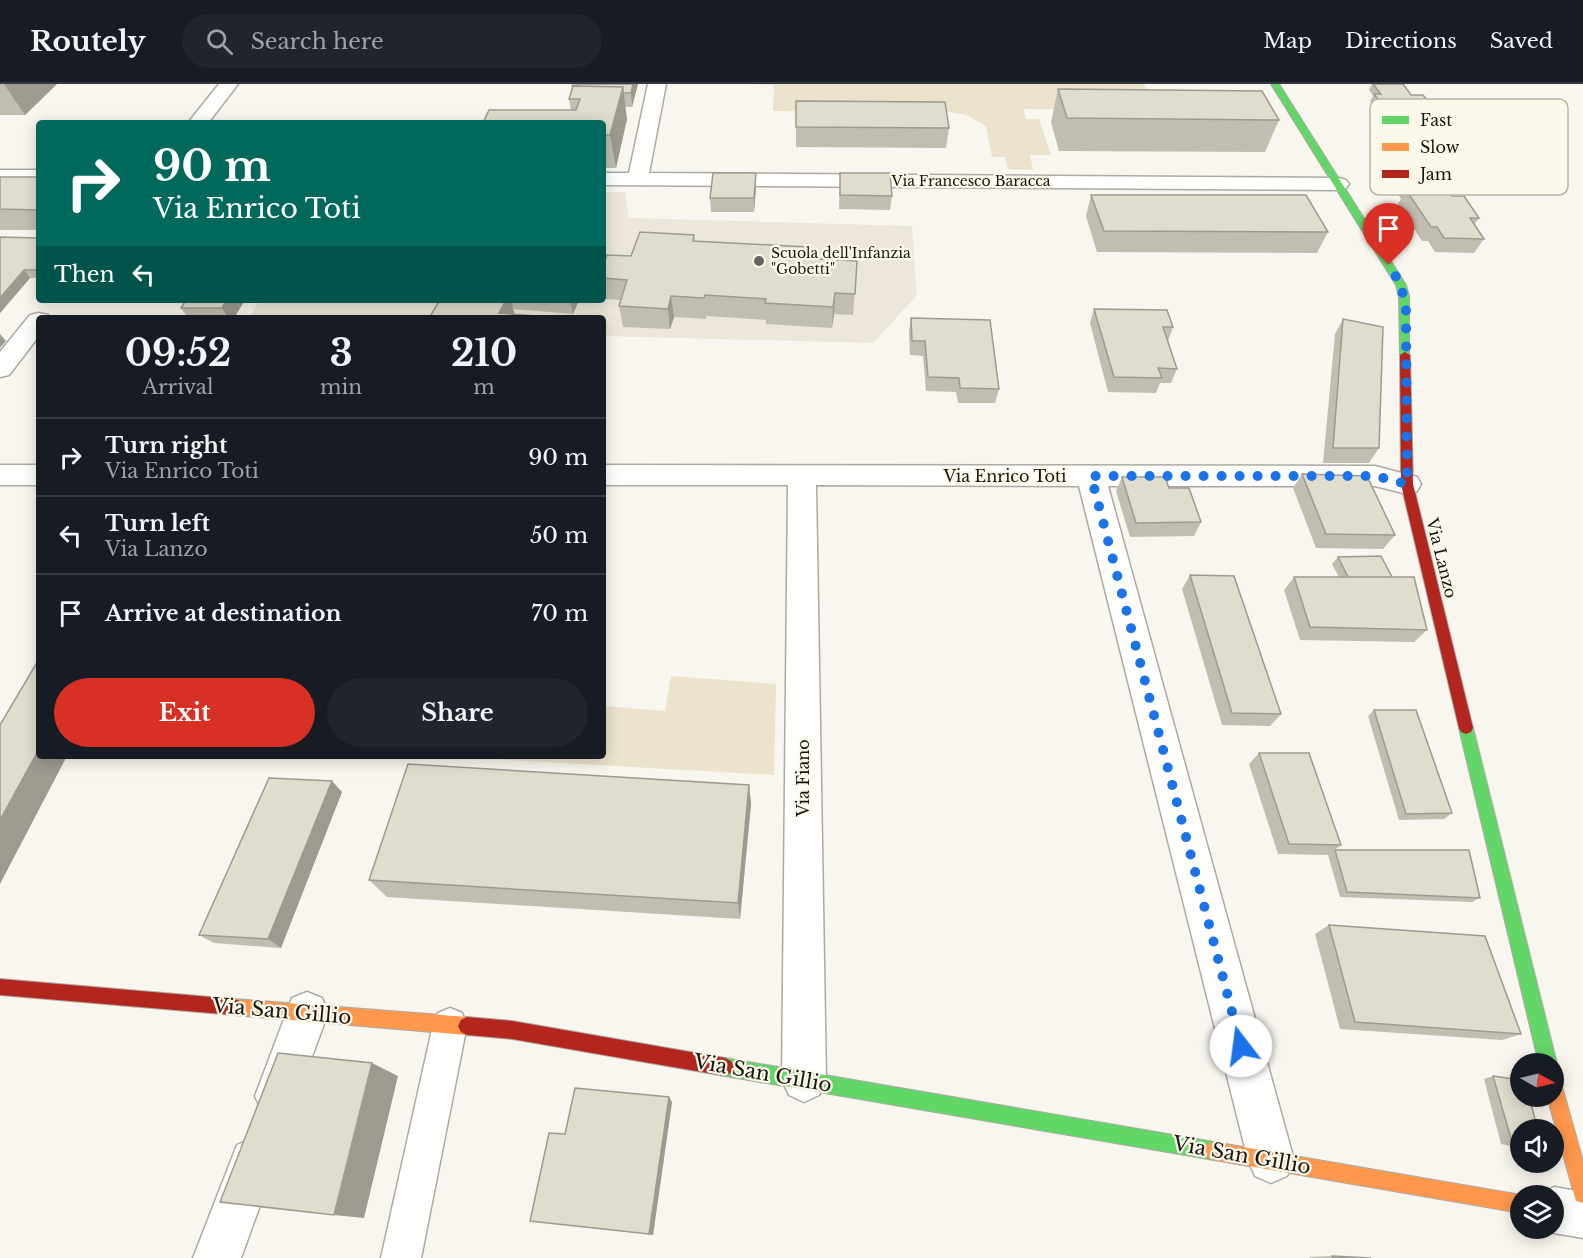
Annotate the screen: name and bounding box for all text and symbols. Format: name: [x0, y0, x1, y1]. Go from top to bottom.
search box: [182, 14, 602, 68]
text: Routely: [30, 24, 146, 59]
icon: search: [203, 25, 236, 58]
text: Search here: [251, 28, 384, 55]
text: Map: [1263, 28, 1312, 54]
text: Directions: [1345, 28, 1457, 54]
text: Saved: [1490, 28, 1553, 54]
legend: [1370, 99, 1568, 195]
text: Fast: [1420, 110, 1452, 130]
text: Slow: [1420, 137, 1460, 157]
text: 90 m: [153, 140, 271, 192]
icon: right: [54, 144, 132, 222]
text: Jam: [1418, 164, 1452, 184]
street label: Via Francesco Baracca: [891, 172, 1051, 190]
text: Via Enrico Toti: [153, 192, 361, 225]
pin: [1363, 203, 1414, 265]
icon: arrive: [1372, 212, 1405, 245]
place label: Scuola dell'Infanzia "Gobetti": [771, 244, 911, 278]
marker: Scuola dell'Infanzia "Gobetti": [752, 254, 766, 268]
icon: left: [127, 258, 160, 291]
text: Then: [54, 261, 115, 288]
text: 09:52: [125, 331, 231, 376]
text: 3: [330, 331, 353, 376]
text: 210: [451, 331, 517, 376]
text: Arrival: [143, 375, 213, 399]
text: min: [320, 375, 362, 399]
text: m: [473, 375, 495, 399]
text: Turn right: [105, 432, 227, 459]
icon: right: [54, 441, 87, 474]
text: 90 m: [528, 444, 588, 471]
text: Via Enrico Toti: [105, 459, 259, 483]
street label: Via Enrico Toti: [942, 466, 1067, 486]
text: Turn left: [105, 510, 210, 537]
street label: Via Lanzo: [1422, 515, 1462, 600]
icon: left: [54, 519, 87, 552]
text: 50 m: [530, 522, 588, 549]
text: Via Lanzo: [105, 537, 208, 561]
icon: arrive: [54, 597, 87, 630]
text: Arrive at destination: [105, 600, 342, 627]
text: 70 m: [531, 600, 588, 627]
button: Exit: [54, 678, 315, 747]
button: Share: [327, 678, 588, 747]
street label: Via Fiano: [793, 739, 813, 818]
street label: Via San Gillio: [210, 993, 353, 1029]
position arrow: [1209, 1014, 1273, 1078]
street label: Via San Gillio: [691, 1049, 834, 1097]
north arrow: [1510, 1053, 1564, 1107]
map controls: [1510, 1053, 1564, 1239]
button: sound: [1510, 1119, 1564, 1173]
street label: Via San Gillio: [1170, 1131, 1313, 1179]
button: layers: [1510, 1185, 1564, 1239]

